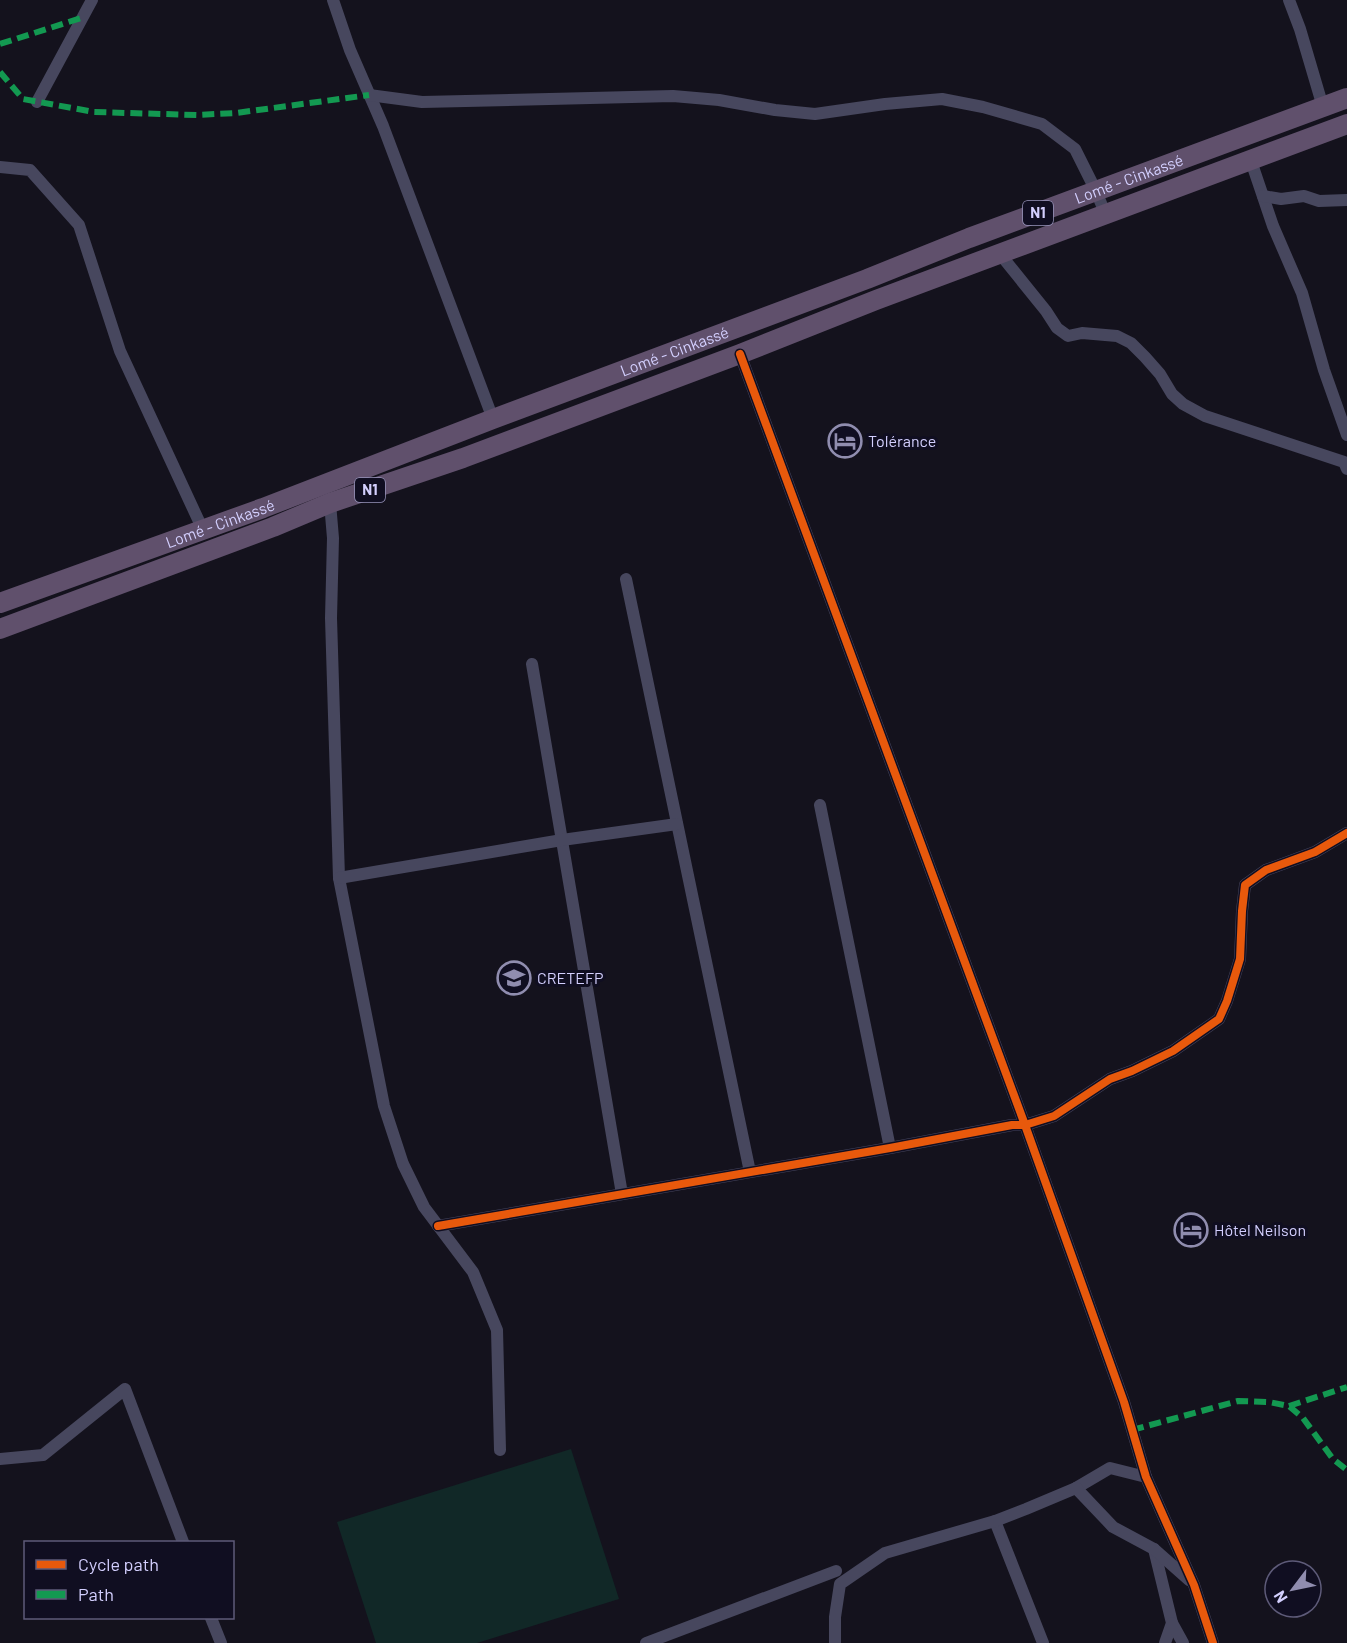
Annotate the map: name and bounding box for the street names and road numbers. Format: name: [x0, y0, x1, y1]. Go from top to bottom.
street label: Lomé - Cinkassé: [1072, 150, 1186, 207]
road number: N1: [1023, 201, 1053, 225]
street label: Lomé - Cinkassé: [617, 322, 731, 380]
road number: N1: [355, 478, 385, 502]
street label: Lomé - Cinkassé: [163, 495, 277, 551]

